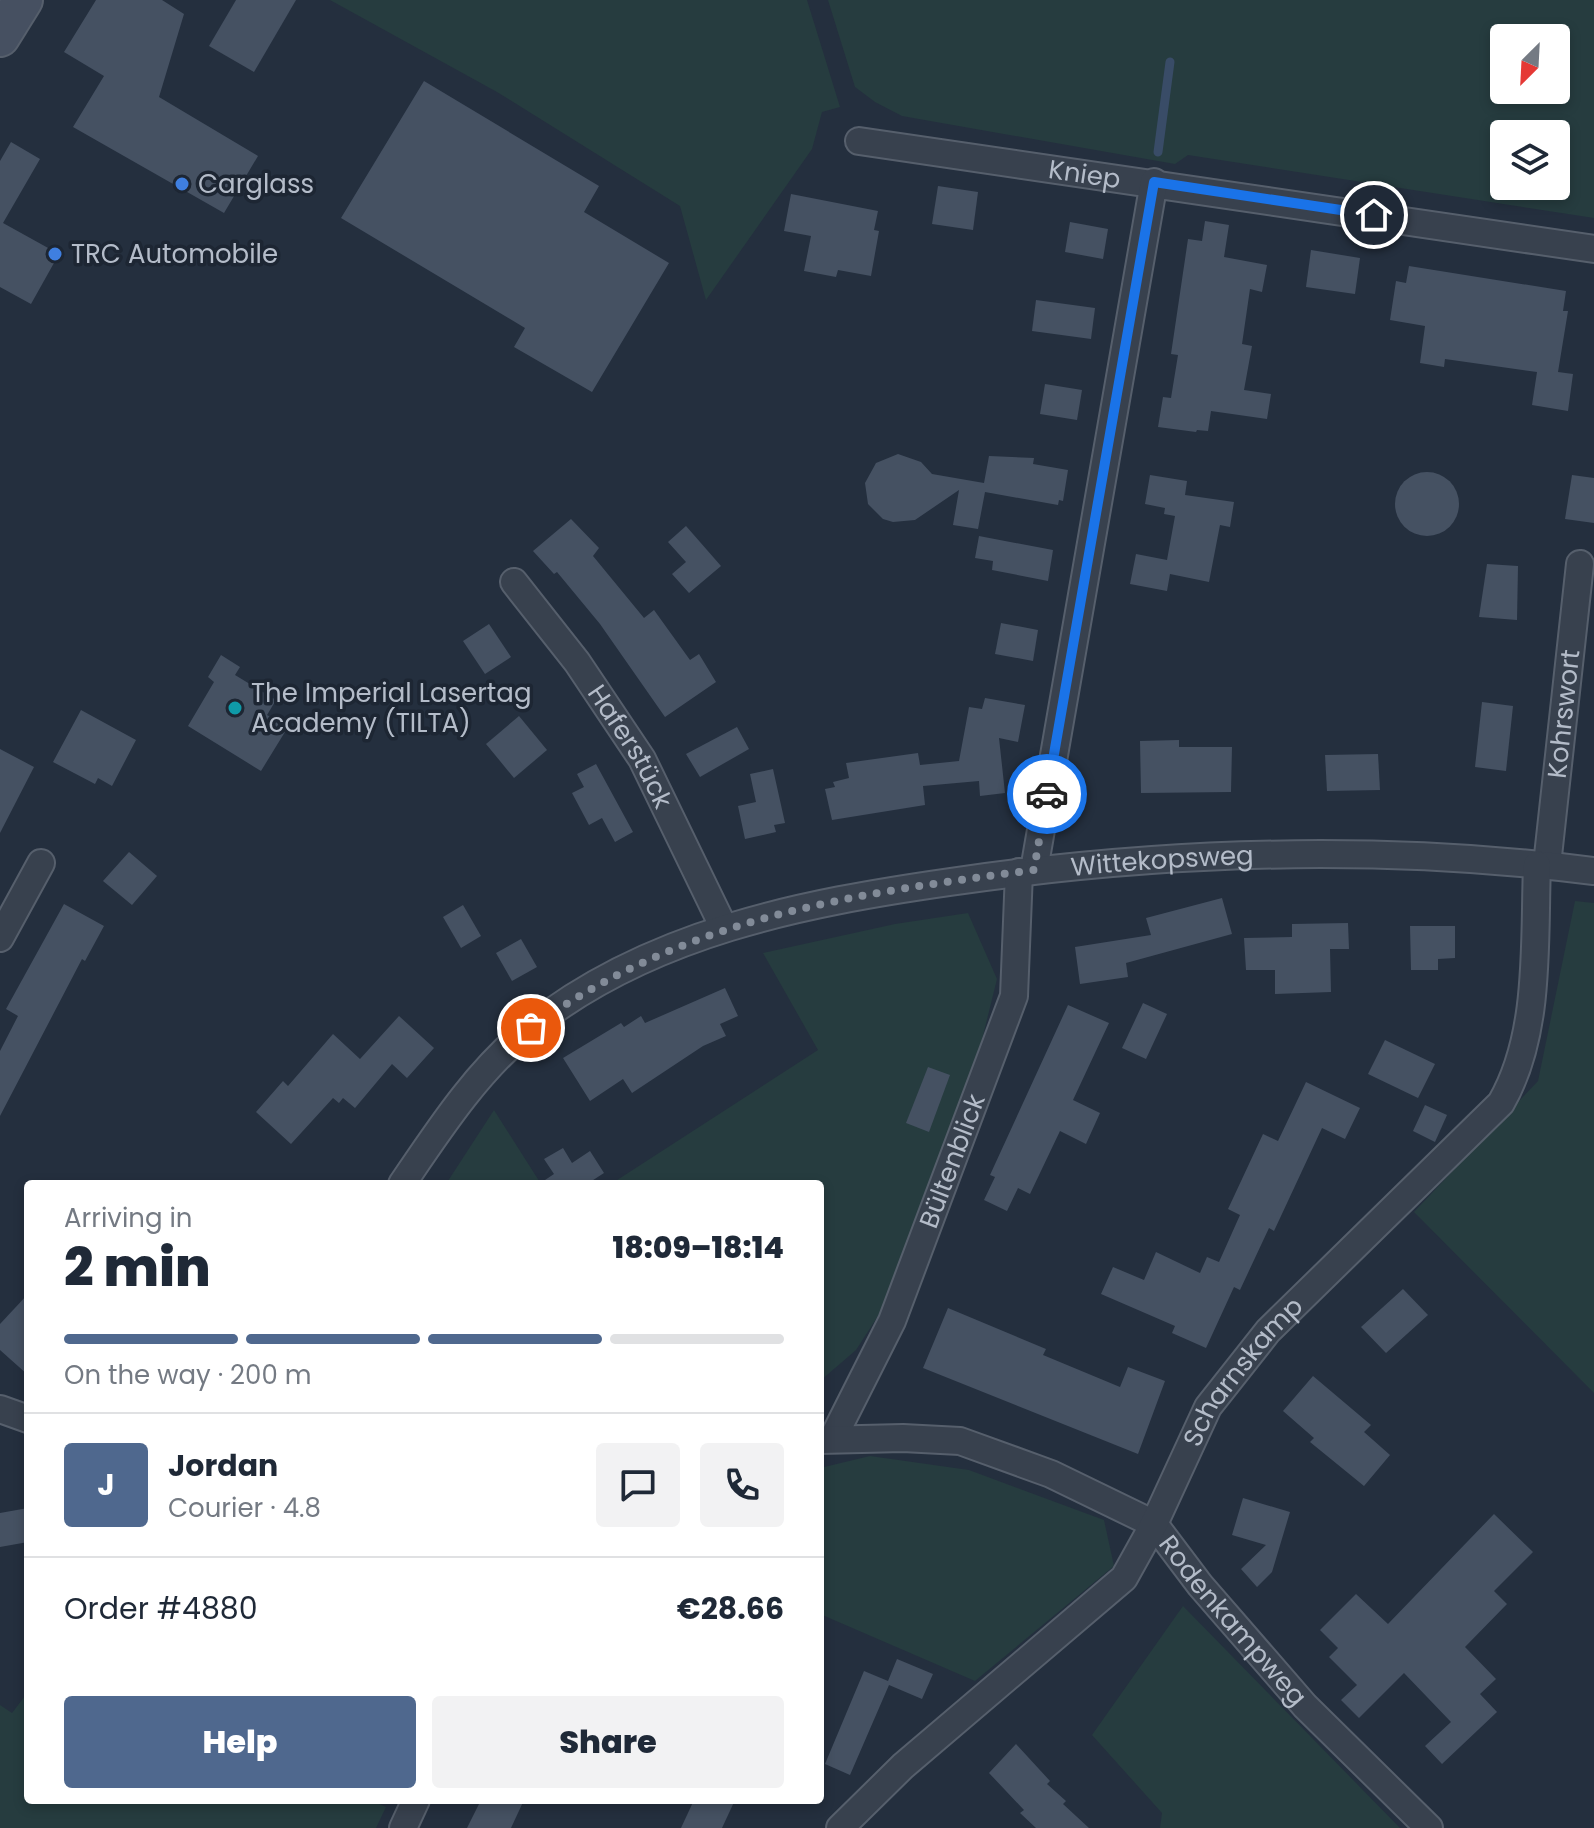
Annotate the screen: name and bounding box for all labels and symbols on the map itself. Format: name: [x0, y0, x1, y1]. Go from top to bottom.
north arrow: [1490, 24, 1570, 104]
street label: Kniep: [1046, 151, 1123, 197]
place label: Carglass: [198, 166, 314, 202]
marker: Carglass: [173, 175, 191, 193]
pin: [1340, 181, 1408, 249]
place label: TRC Automobile: [71, 236, 278, 272]
marker: TRC Automobile: [46, 245, 64, 263]
street label: Kohrswort: [1539, 648, 1589, 780]
place label: The Imperial Lasertag Academy (TILTA): [251, 675, 531, 741]
street label: Haferstück: [579, 678, 682, 815]
marker: The Imperial Lasertag Academy (TILTA): [226, 699, 244, 717]
courier: [1007, 754, 1087, 834]
street label: Wittekopsweg: [1069, 837, 1254, 885]
pin: [497, 994, 565, 1062]
street label: Bültenblick: [910, 1088, 994, 1233]
street label: Scharnskamp: [1174, 1289, 1311, 1452]
street label: Rodenkampweg: [1150, 1528, 1315, 1714]

